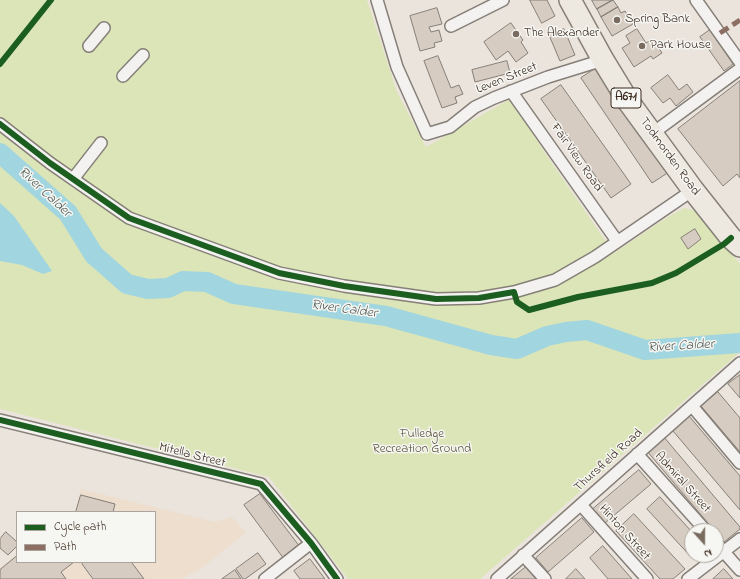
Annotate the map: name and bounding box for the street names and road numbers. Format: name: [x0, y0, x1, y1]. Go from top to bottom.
street label: Leven Street: [474, 60, 540, 98]
road number: A671: [611, 88, 641, 108]
street label: Todmorden Road: [635, 115, 703, 199]
street label: Fair View Road: [547, 121, 605, 195]
street label: Thursfield Road: [571, 426, 647, 496]
street label: Mitella Street: [157, 440, 227, 472]
street label: Admiral Street: [650, 449, 714, 517]
street label: Hinton Street: [595, 502, 653, 564]

